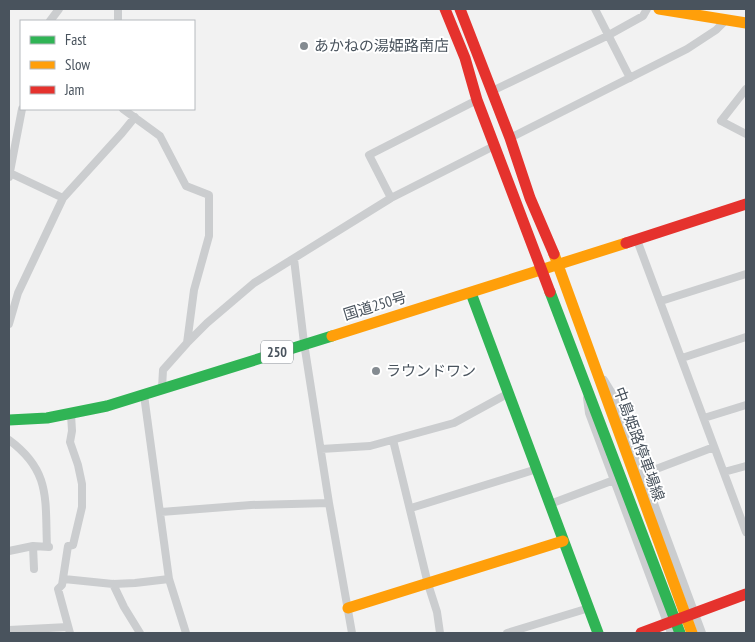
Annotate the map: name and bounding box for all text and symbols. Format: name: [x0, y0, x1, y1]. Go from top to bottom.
legend: [20, 20, 195, 110]
text: Fast: [65, 30, 86, 49]
place label: あかねの湯姫路南店: [314, 36, 449, 55]
marker: あかねの湯姫路南店: [298, 40, 310, 52]
text: Slow: [65, 55, 90, 74]
text: Jam: [64, 80, 84, 99]
street label: 国道250号: [341, 287, 409, 324]
road number: 250: [261, 341, 293, 364]
place label: ラウンドワン: [386, 361, 476, 380]
marker: ラウンドワン: [370, 365, 382, 377]
street label: 中島姫路停車場線: [610, 384, 669, 503]

